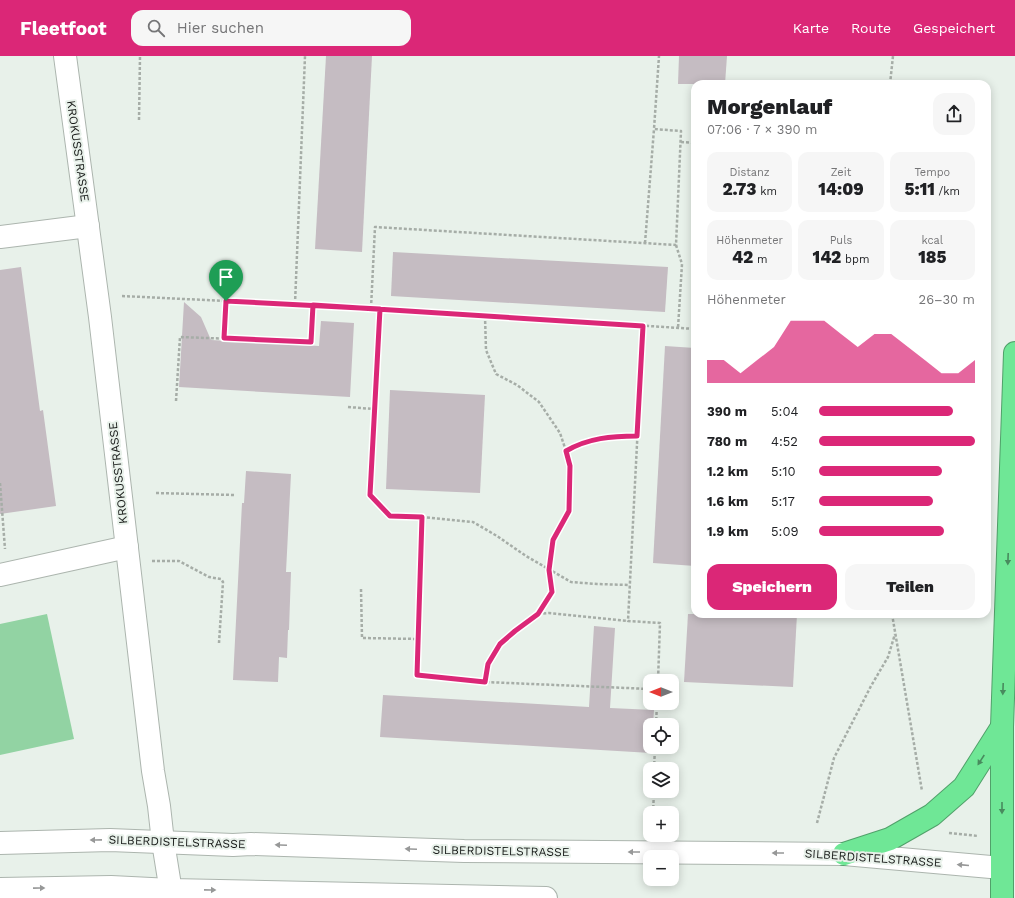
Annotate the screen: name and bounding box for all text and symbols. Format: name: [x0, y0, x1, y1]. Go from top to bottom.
search box: [131, 10, 411, 46]
text: Fleetfoot: [20, 17, 107, 40]
icon: search: [145, 17, 167, 39]
text: Hier suchen: [177, 19, 264, 37]
text: Karte: [793, 20, 829, 36]
text: Route: [851, 20, 891, 36]
text: Gespeichert: [913, 20, 995, 36]
button: share: [933, 93, 975, 135]
text: Morgenlauf: [707, 94, 832, 119]
street label: KROKUSSTRASSE: [64, 99, 92, 203]
text: 07:06 · 7 × 390 m: [707, 122, 817, 137]
text: Distanz: [730, 166, 770, 179]
text: Zeit: [831, 166, 851, 179]
text: Tempo: [914, 166, 950, 179]
text: 2.73: [722, 179, 756, 199]
text: 14:09: [818, 179, 864, 199]
text: 5:11: [905, 179, 935, 199]
text: km: [756, 185, 777, 198]
text: /km: [935, 185, 960, 198]
text: Höhenmeter: [716, 234, 783, 247]
text: Puls: [830, 234, 852, 247]
text: kcal: [921, 234, 943, 247]
text: 42: [732, 247, 753, 267]
text: 142: [813, 247, 841, 267]
text: 185: [918, 247, 946, 267]
text: m: [753, 253, 767, 266]
text: bpm: [841, 253, 869, 266]
pin: [209, 260, 243, 301]
icon: arrive: [215, 266, 237, 288]
text: Höhenmeter: [707, 292, 786, 307]
text: 26–30 m: [919, 292, 975, 307]
text: 390 m: [707, 404, 747, 419]
text: 5:04: [771, 404, 798, 419]
street label: KROKUSSTRASSE: [106, 421, 130, 525]
text: 780 m: [707, 434, 747, 449]
text: 4:52: [771, 434, 798, 449]
text: 1.2 km: [707, 464, 748, 479]
text: 5:10: [771, 464, 796, 479]
text: 1.6 km: [707, 494, 748, 509]
text: 5:17: [771, 494, 795, 509]
text: 1.9 km: [707, 524, 748, 539]
text: 5:09: [771, 524, 799, 539]
one-way arrow: [1004, 553, 1011, 565]
button: Speichern: [707, 564, 837, 610]
button: Teilen: [845, 564, 975, 610]
north arrow: [643, 674, 679, 710]
map controls: [643, 674, 679, 886]
one-way arrow: [1000, 683, 1007, 695]
button: locate: [643, 718, 679, 754]
one-way arrow: [977, 755, 985, 765]
button: layers: [643, 762, 679, 798]
one-way arrow: [999, 802, 1005, 815]
button: +: [643, 806, 679, 842]
street label: SILBERDISTELSTRASSE: [108, 833, 246, 851]
one-way arrow: [90, 837, 102, 844]
one-way arrow: [275, 842, 287, 849]
street label: SILBERDISTELSTRASSE: [432, 843, 570, 859]
one-way arrow: [405, 846, 417, 853]
street label: SILBERDISTELSTRASSE: [804, 846, 942, 870]
one-way arrow: [627, 849, 640, 855]
button: −: [643, 850, 679, 886]
one-way arrow: [771, 850, 784, 856]
one-way arrow: [957, 862, 969, 868]
one-way arrow: [33, 885, 45, 892]
one-way arrow: [204, 887, 216, 894]

